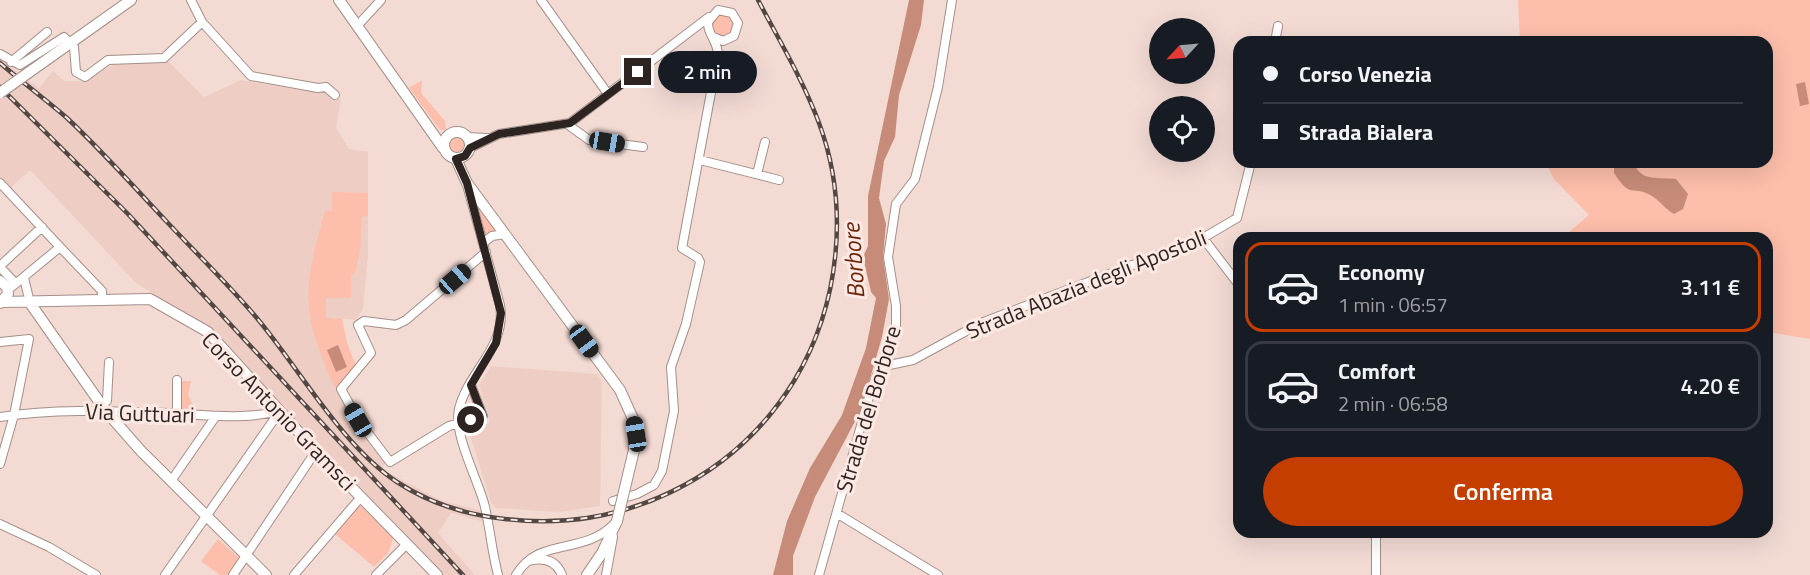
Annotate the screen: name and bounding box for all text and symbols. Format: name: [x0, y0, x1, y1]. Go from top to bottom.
north arrow: [1149, 18, 1215, 84]
map controls: [1149, 18, 1215, 162]
callout: 2 min: [659, 51, 758, 93]
text: 2 min: [683, 56, 732, 87]
text: Corso Venezia: [1299, 57, 1432, 91]
route end: [624, 58, 651, 85]
button: locate: [1149, 96, 1215, 162]
text: Strada Bialera: [1299, 115, 1433, 149]
car: [588, 130, 626, 154]
water label: Borbore: [832, 220, 874, 300]
street label: Strada Abazia degli Apostoli: [961, 220, 1211, 348]
text: Economy: [1338, 255, 1425, 289]
car: [436, 260, 474, 298]
icon: car: [1266, 260, 1320, 314]
text: 3.11 €: [1681, 270, 1740, 304]
text: 1 min · 06:57: [1338, 289, 1448, 320]
car: [566, 321, 602, 361]
street label: Strada del Borbore: [826, 321, 910, 497]
street label: Corso Antonio Gramsci: [194, 324, 364, 498]
text: Comfort: [1338, 354, 1416, 388]
icon: car: [1266, 359, 1320, 413]
text: 4.20 €: [1681, 369, 1740, 403]
text: 2 min · 06:58: [1338, 388, 1448, 419]
street label: Via Guttuari: [85, 394, 195, 432]
car: [341, 400, 375, 440]
route start: [457, 406, 484, 433]
car: [624, 415, 648, 453]
button: Conferma: [1263, 457, 1743, 526]

